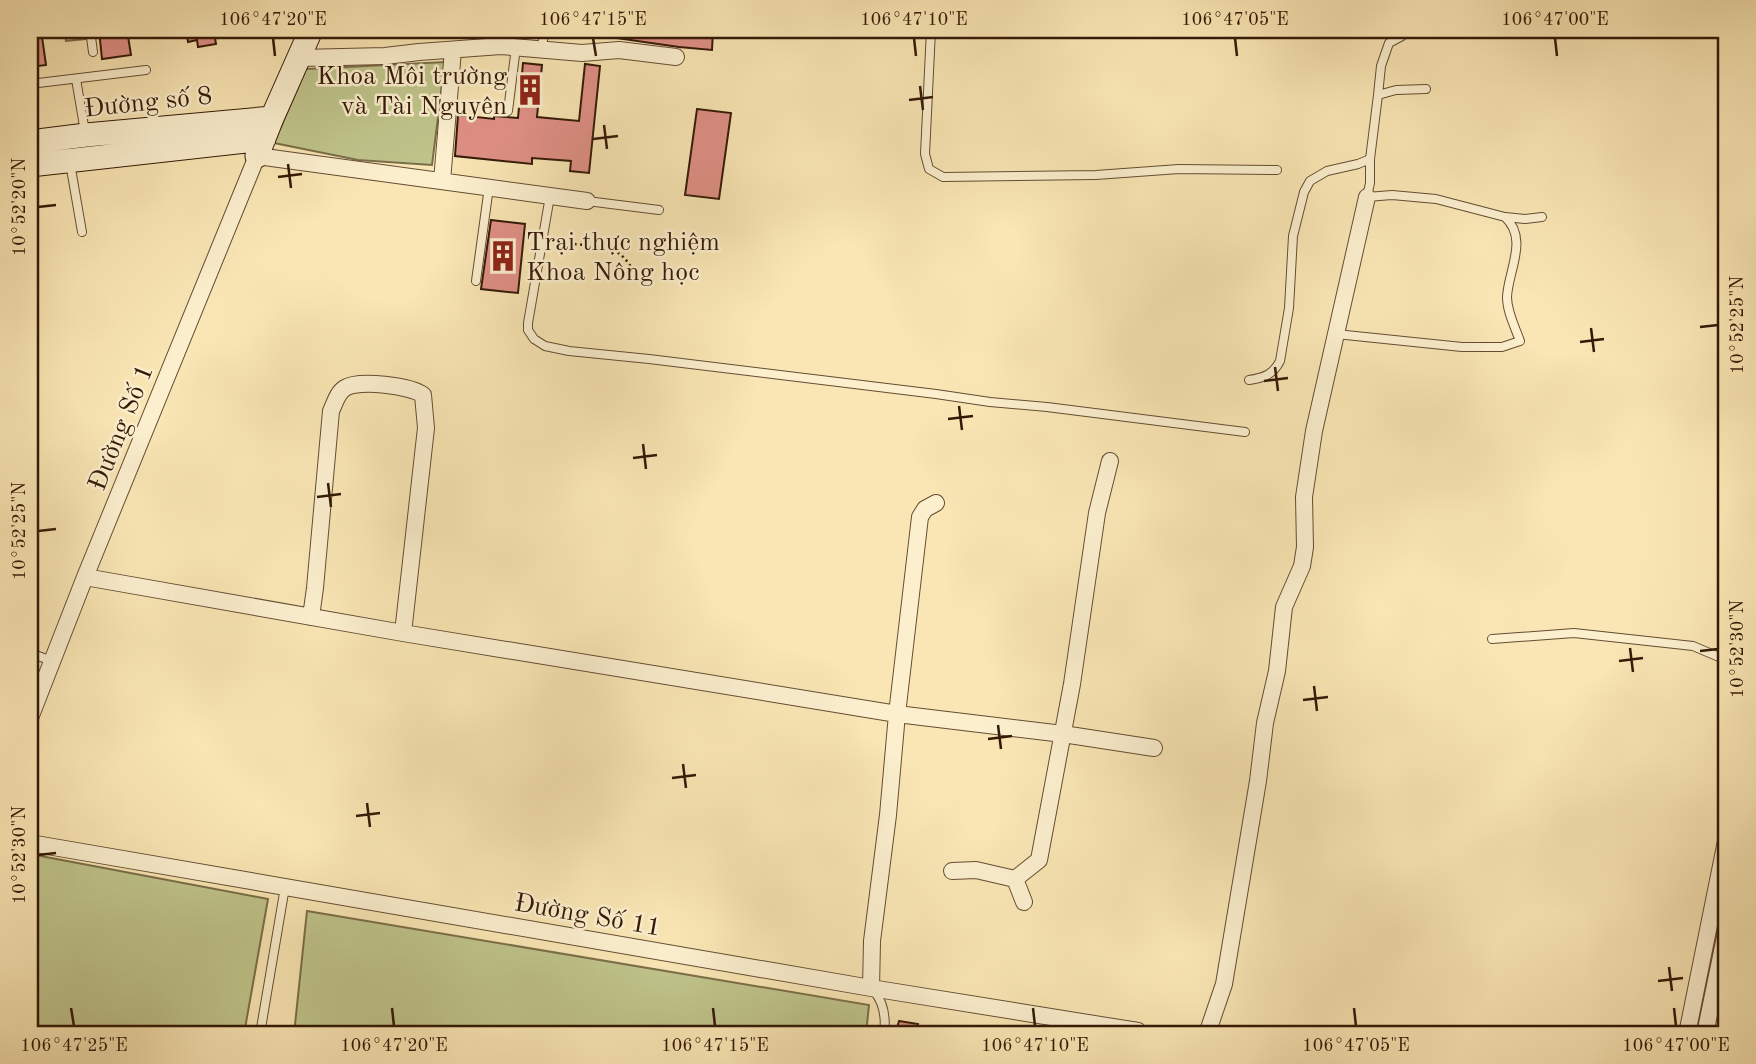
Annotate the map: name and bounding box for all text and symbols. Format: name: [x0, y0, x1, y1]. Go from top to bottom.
text: 106°47'20"E: [219, 11, 327, 29]
text: 106°47'15"E: [539, 11, 647, 29]
text: 106°47'10"E: [860, 11, 968, 29]
text: 106°47'05"E: [1181, 11, 1289, 29]
text: 106°47'00"E: [1501, 11, 1609, 29]
place label: Khoa Môi trường và Tài Nguyên: [317, 64, 507, 120]
building icon: Khoa Môi trường và Tài Nguyên: [513, 73, 547, 107]
street label: Đường số 8: [83, 83, 214, 123]
text: 10°52'20"N: [11, 158, 29, 256]
place label: Trại thực nghiệm Khoa Nông học: [526, 230, 720, 286]
building icon: Trại thực nghiệm Khoa Nông học: [486, 239, 520, 273]
text: 10°52'25"N: [1729, 276, 1747, 374]
street label: Đường Số 1: [85, 361, 159, 495]
text: 10°52'25"N: [11, 482, 29, 580]
text: 10°52'30"N: [1729, 600, 1747, 698]
text: 10°52'30"N: [11, 806, 29, 904]
street label: Đường Số 11: [512, 890, 663, 942]
text: 106°47'25"E: [20, 1037, 128, 1055]
text: 106°47'20"E: [340, 1037, 448, 1055]
text: 106°47'15"E: [661, 1037, 769, 1055]
text: 106°47'10"E: [981, 1037, 1089, 1055]
text: 106°47'05"E: [1302, 1037, 1410, 1055]
text: 106°47'00"E: [1622, 1037, 1730, 1055]

